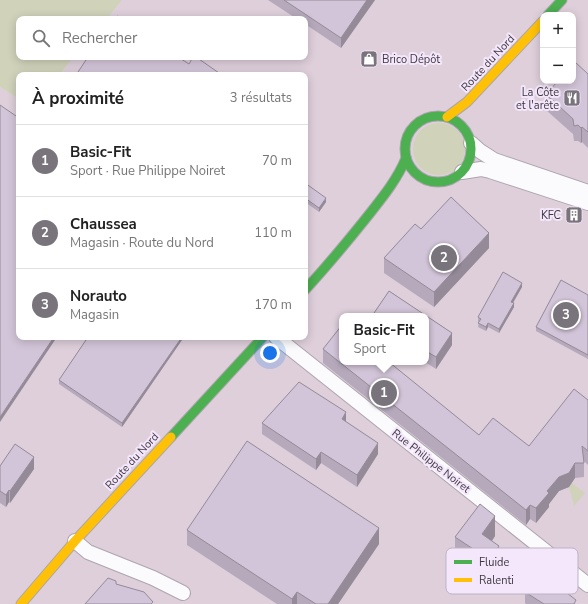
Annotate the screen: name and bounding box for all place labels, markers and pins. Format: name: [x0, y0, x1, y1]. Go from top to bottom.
shop icon: Brico Dépôt: [359, 49, 379, 69]
place label: Brico Dépôt: [382, 52, 440, 67]
place label: La Côte et l'arête: [516, 85, 559, 113]
restaurant icon: La Côte et l'arête: [562, 88, 582, 108]
building icon: KFC: [564, 205, 584, 225]
place label: KFC: [541, 208, 561, 223]
pin: 2: [431, 243, 457, 273]
pin: 3: [553, 300, 579, 330]
pin: 1: [371, 378, 397, 408]

